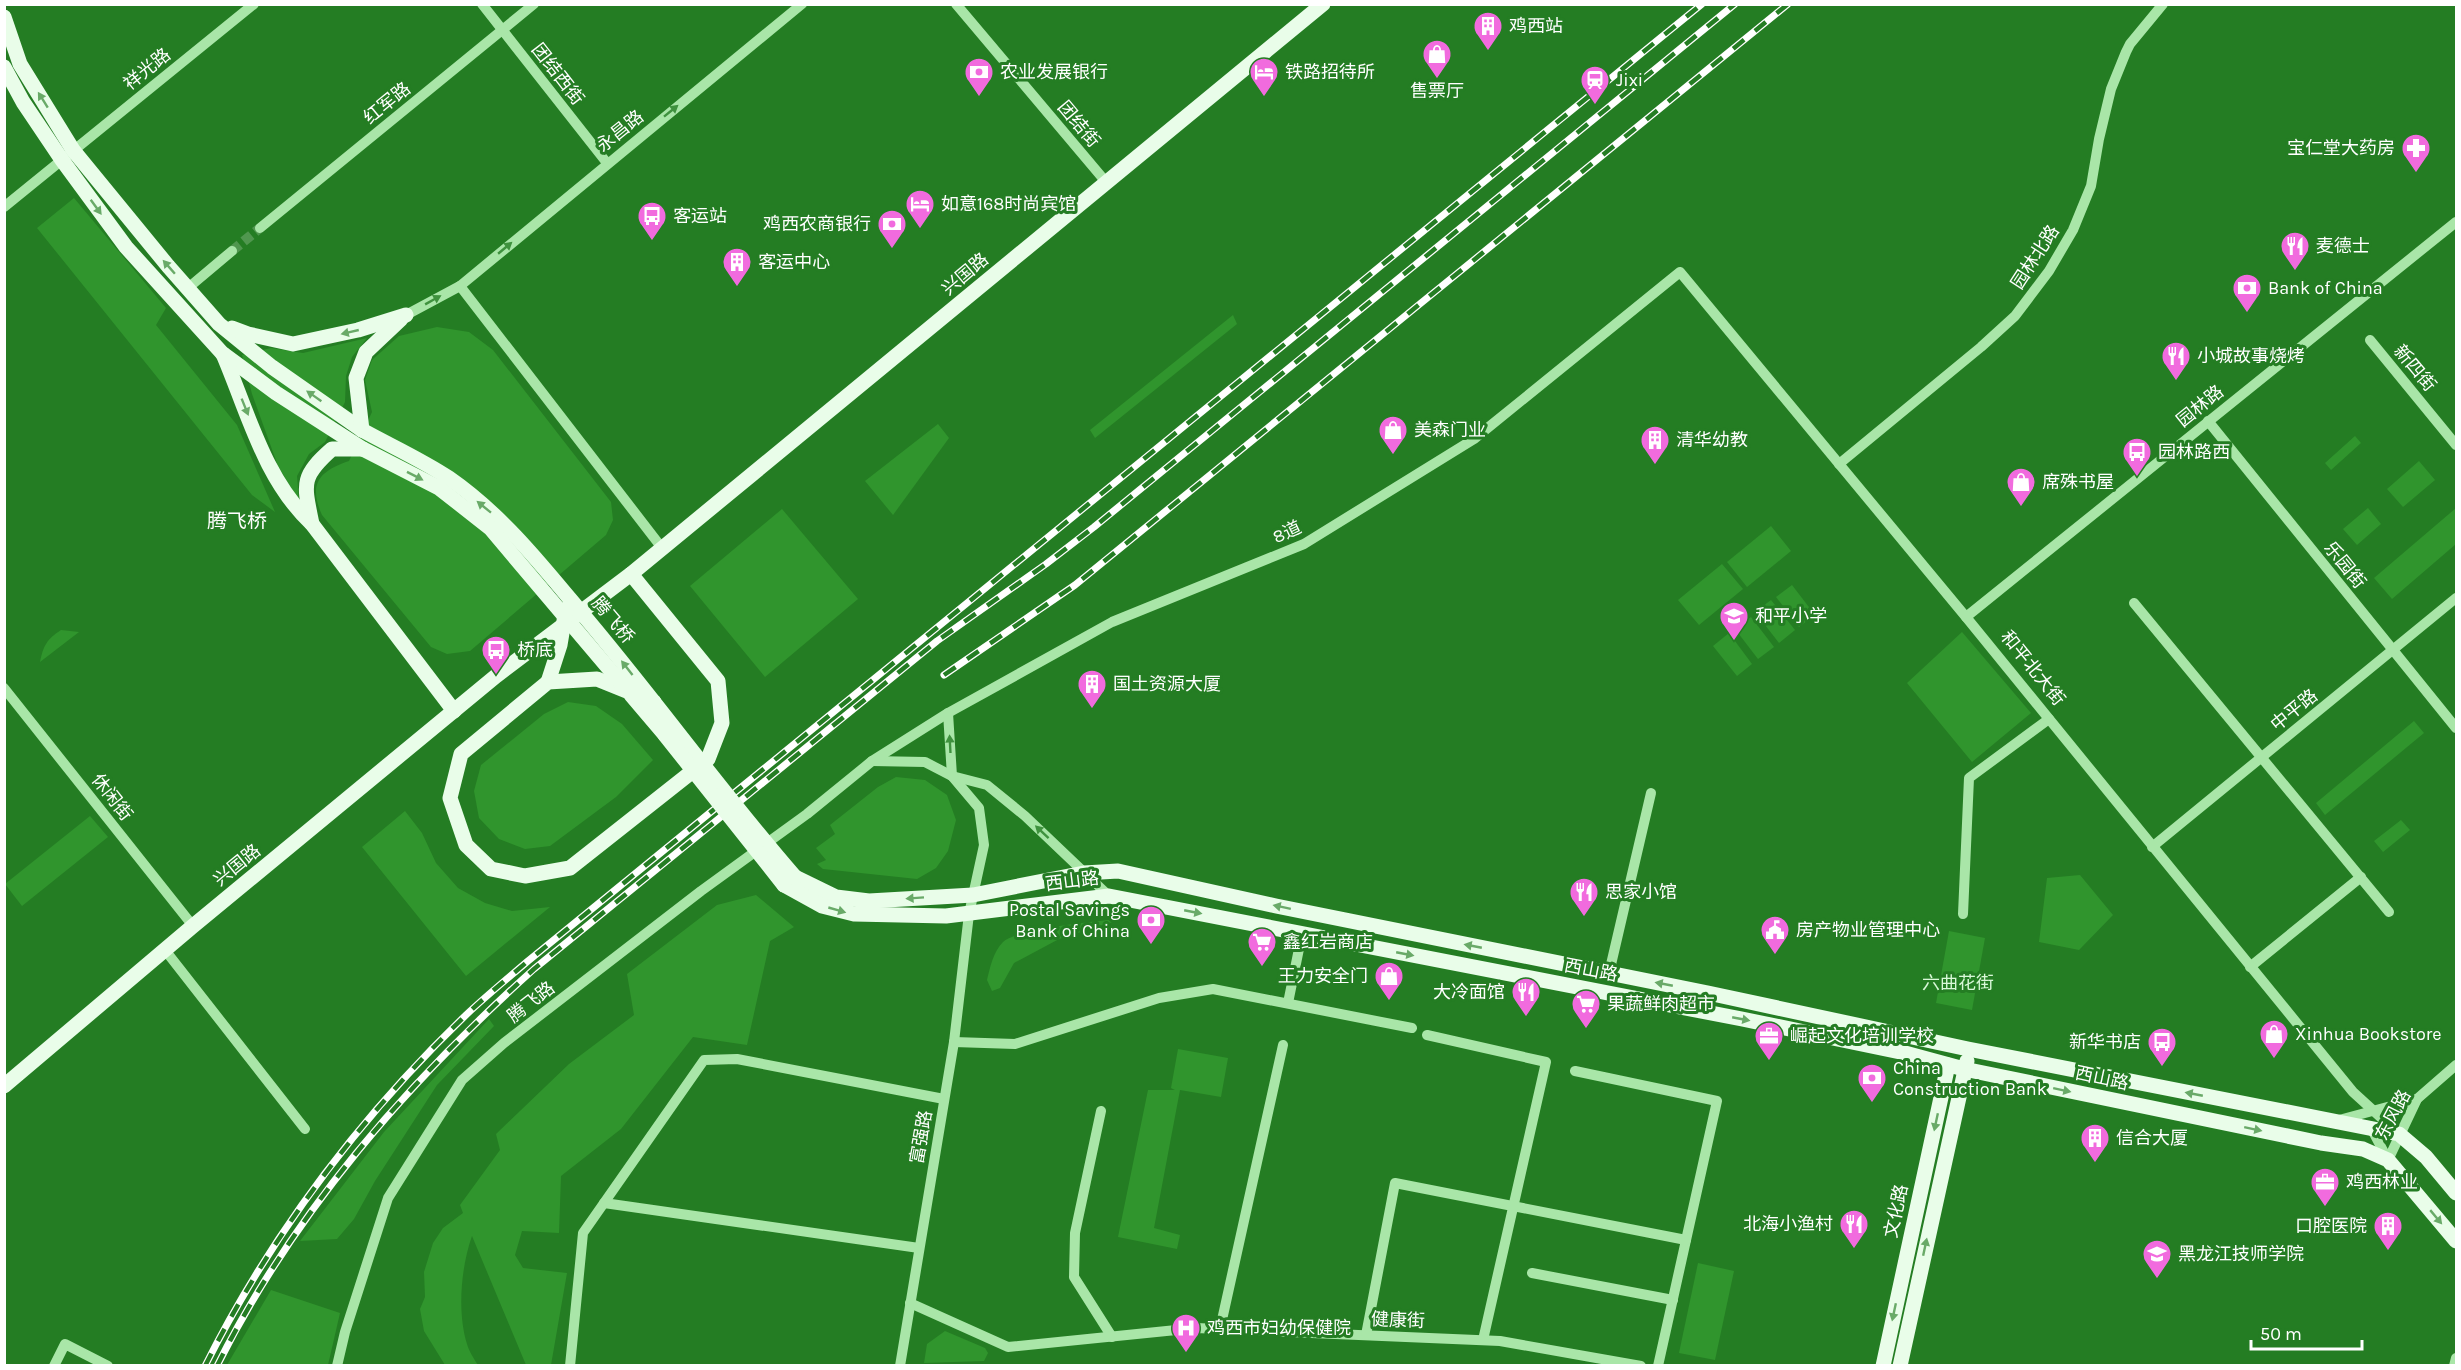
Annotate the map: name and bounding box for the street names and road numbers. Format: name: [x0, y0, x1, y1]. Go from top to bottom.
street label: 团结西街: [527, 39, 589, 109]
street label: 祥光路: [119, 43, 175, 95]
street label: 红军路: [359, 77, 415, 129]
street label: 团结街: [1053, 96, 1105, 152]
street label: 永昌路: [592, 105, 648, 157]
street label: 园林北路: [2006, 221, 2064, 293]
street label: 兴国路: [937, 248, 993, 300]
street label: 新四街: [2389, 340, 2441, 396]
street label: 园林路: [2172, 380, 2228, 432]
street label: 8道: [1269, 516, 1305, 548]
street label: 乐园街: [2319, 537, 2371, 593]
street label: 腾飞桥: [587, 592, 639, 648]
street label: 和平北大街: [1996, 626, 2070, 710]
street label: 中平路: [2266, 684, 2322, 736]
street label: 休闲街: [87, 769, 137, 825]
street label: 兴国路: [209, 839, 265, 891]
street label: 西山路: [1044, 867, 1100, 895]
street label: 西山路: [1562, 954, 1620, 986]
street label: 腾飞路: [503, 977, 559, 1027]
street label: 西山路: [2073, 1062, 2131, 1094]
street label: 东风路: [2371, 1086, 2415, 1144]
street label: 富强路: [905, 1109, 937, 1165]
street label: 文化路: [1880, 1182, 1912, 1240]
street label: 健康街: [1371, 1308, 1425, 1332]

